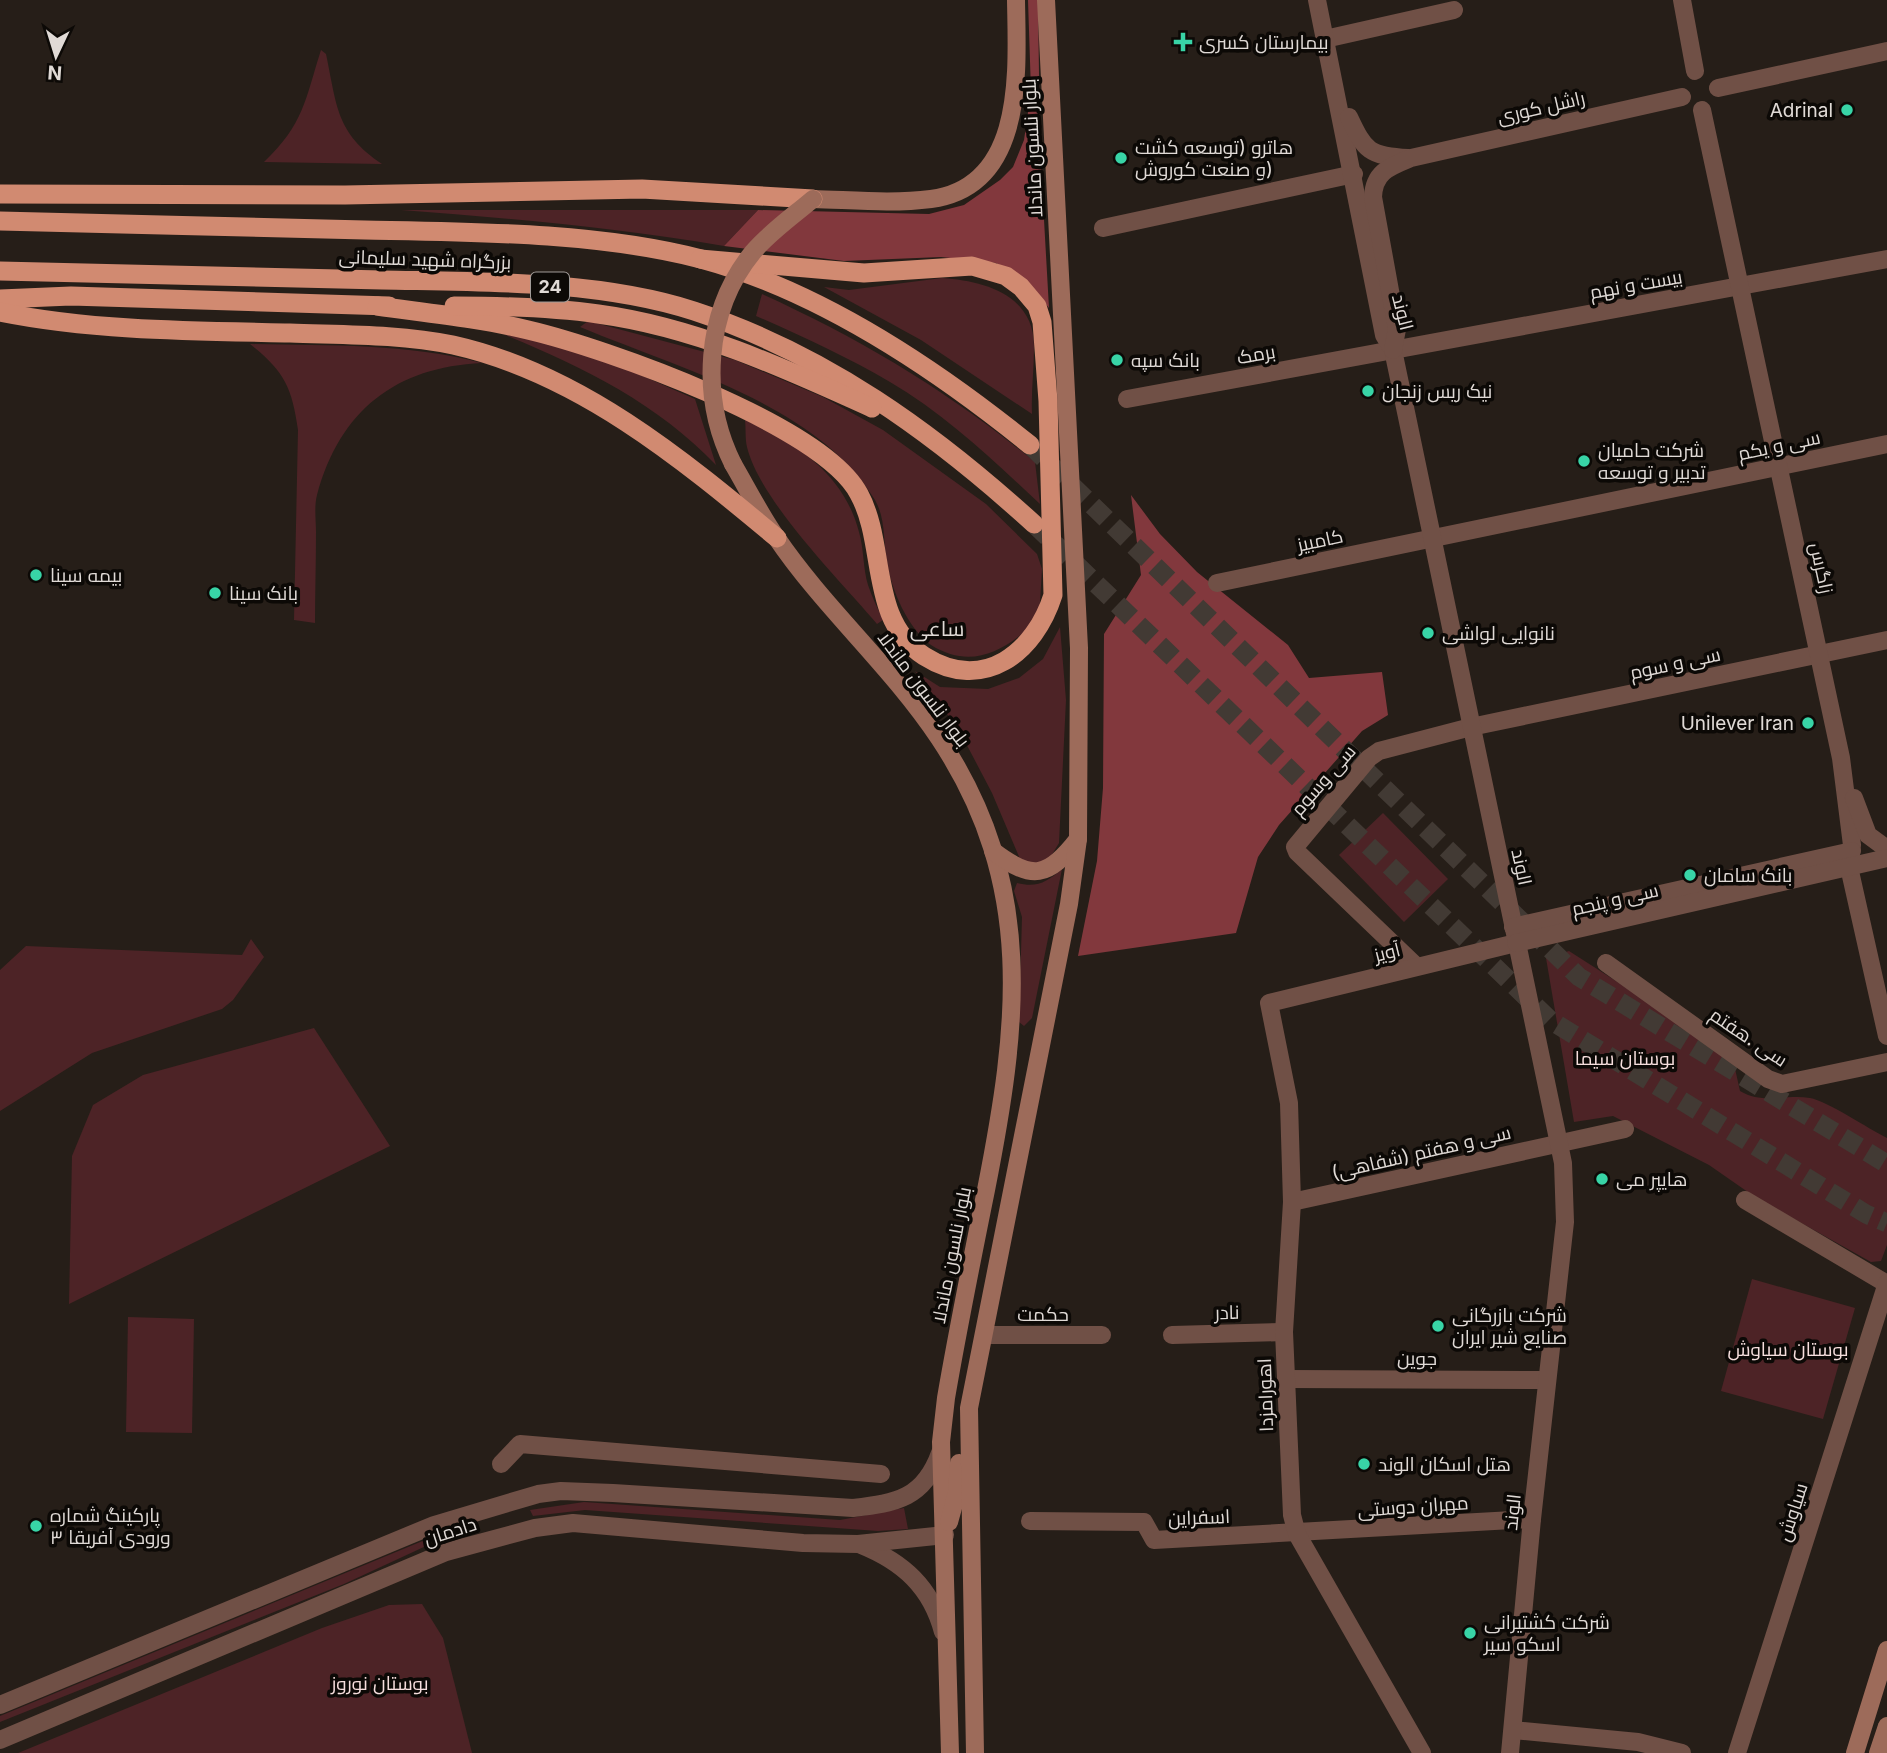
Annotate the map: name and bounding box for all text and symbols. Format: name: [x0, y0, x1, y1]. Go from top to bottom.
north arrow: [21, 21, 91, 91]
place label: بیمارستان کسری: [1199, 31, 1329, 54]
marker: بیمارستان کسری: [1173, 32, 1193, 52]
text: N: [47, 60, 63, 84]
street label: بلوار نلسون ماندلا: [1017, 78, 1048, 218]
street label: راشل کوری: [1495, 86, 1587, 129]
place label: Adrinal: [1770, 99, 1833, 122]
marker: Adrinal: [1839, 102, 1855, 118]
place label: هاترو (توسعه کشت و صنعت کوروش): [1135, 136, 1293, 181]
marker: هاترو (توسعه کشت و صنعت کوروش): [1113, 150, 1129, 166]
street label: بزرگراه شهید سلیمانی: [338, 245, 512, 274]
street label: بیست و نهم: [1588, 265, 1685, 306]
road number: 24: [531, 272, 569, 302]
street label: الوند: [1387, 292, 1418, 333]
street label: برمک: [1235, 340, 1277, 369]
place label: بانک سپه: [1131, 349, 1200, 372]
marker: بانک سپه: [1109, 352, 1125, 368]
place label: نیک ریس زنجان: [1382, 380, 1492, 403]
marker: نیک ریس زنجان: [1360, 383, 1376, 399]
street label: سی و یکم: [1736, 426, 1823, 467]
place label: شرکت حامیان تدبیر و توسعه: [1598, 439, 1705, 484]
marker: شرکت حامیان تدبیر و توسعه: [1576, 453, 1592, 469]
street label: کامبیز: [1294, 524, 1345, 557]
street label: زاگرس: [1805, 540, 1838, 596]
place label: بیمه سینا: [50, 564, 122, 587]
marker: بیمه سینا: [28, 567, 44, 583]
place label: بانک سینا: [229, 582, 298, 605]
marker: بانک سینا: [207, 585, 223, 601]
district label: ساعی: [910, 616, 964, 642]
place label: نانوایی لواشی: [1442, 622, 1555, 645]
marker: نانوایی لواشی: [1420, 625, 1436, 641]
street label: بلوار نلسون ماندلا: [873, 627, 975, 752]
street label: سی و سوم: [1628, 643, 1723, 686]
place label: Unilever Iran: [1681, 712, 1794, 735]
marker: Unilever Iran: [1800, 715, 1816, 731]
street label: سی وسوم: [1286, 740, 1362, 822]
street label: الوند: [1506, 847, 1537, 887]
place label: بانک سامان: [1704, 864, 1792, 887]
marker: بانک سامان: [1682, 867, 1698, 883]
street label: سی و پنجم: [1570, 878, 1661, 923]
street label: آویز: [1371, 938, 1403, 967]
street label: سی .هفتم: [1704, 1003, 1792, 1073]
park label: بوستان سیما: [1575, 1047, 1675, 1070]
street label: سی و هفتم (شفاهی): [1329, 1121, 1514, 1186]
place label: هایپر می: [1616, 1168, 1687, 1192]
marker: هایپر می: [1594, 1171, 1610, 1187]
street label: بلوار نلسون ماندلا: [927, 1185, 976, 1325]
street label: نادر: [1213, 1301, 1240, 1324]
street label: حکمت: [1017, 1303, 1069, 1326]
place label: شرکت بازرگانی صنایع شیر ایران: [1452, 1304, 1567, 1351]
marker: شرکت بازرگانی صنایع شیر ایران: [1430, 1318, 1446, 1334]
park label: بوستان سیاوش: [1727, 1338, 1849, 1361]
street label: جوین: [1397, 1347, 1437, 1370]
street label: اهورامزدا: [1253, 1358, 1278, 1432]
place label: هتل اسکان الوند: [1378, 1453, 1511, 1476]
marker: هتل اسکان الوند: [1356, 1456, 1372, 1472]
street label: سیاوش: [1772, 1480, 1813, 1544]
street label: مهران دوستی: [1357, 1491, 1469, 1522]
street label: الوند: [1499, 1493, 1526, 1531]
place label: پارکینگ شماره ۳ ورودی آفریقا: [50, 1504, 171, 1549]
street label: اسفراین: [1168, 1505, 1230, 1530]
street label: دادمان: [421, 1512, 479, 1551]
marker: پارکینگ شماره ۳ ورودی آفریقا: [28, 1518, 44, 1534]
place label: شرکت کشتیرانی اسکو سیر: [1483, 1611, 1610, 1656]
marker: شرکت کشتیرانی اسکو سیر: [1462, 1625, 1478, 1641]
park label: بوستان نوروز: [330, 1672, 429, 1695]

